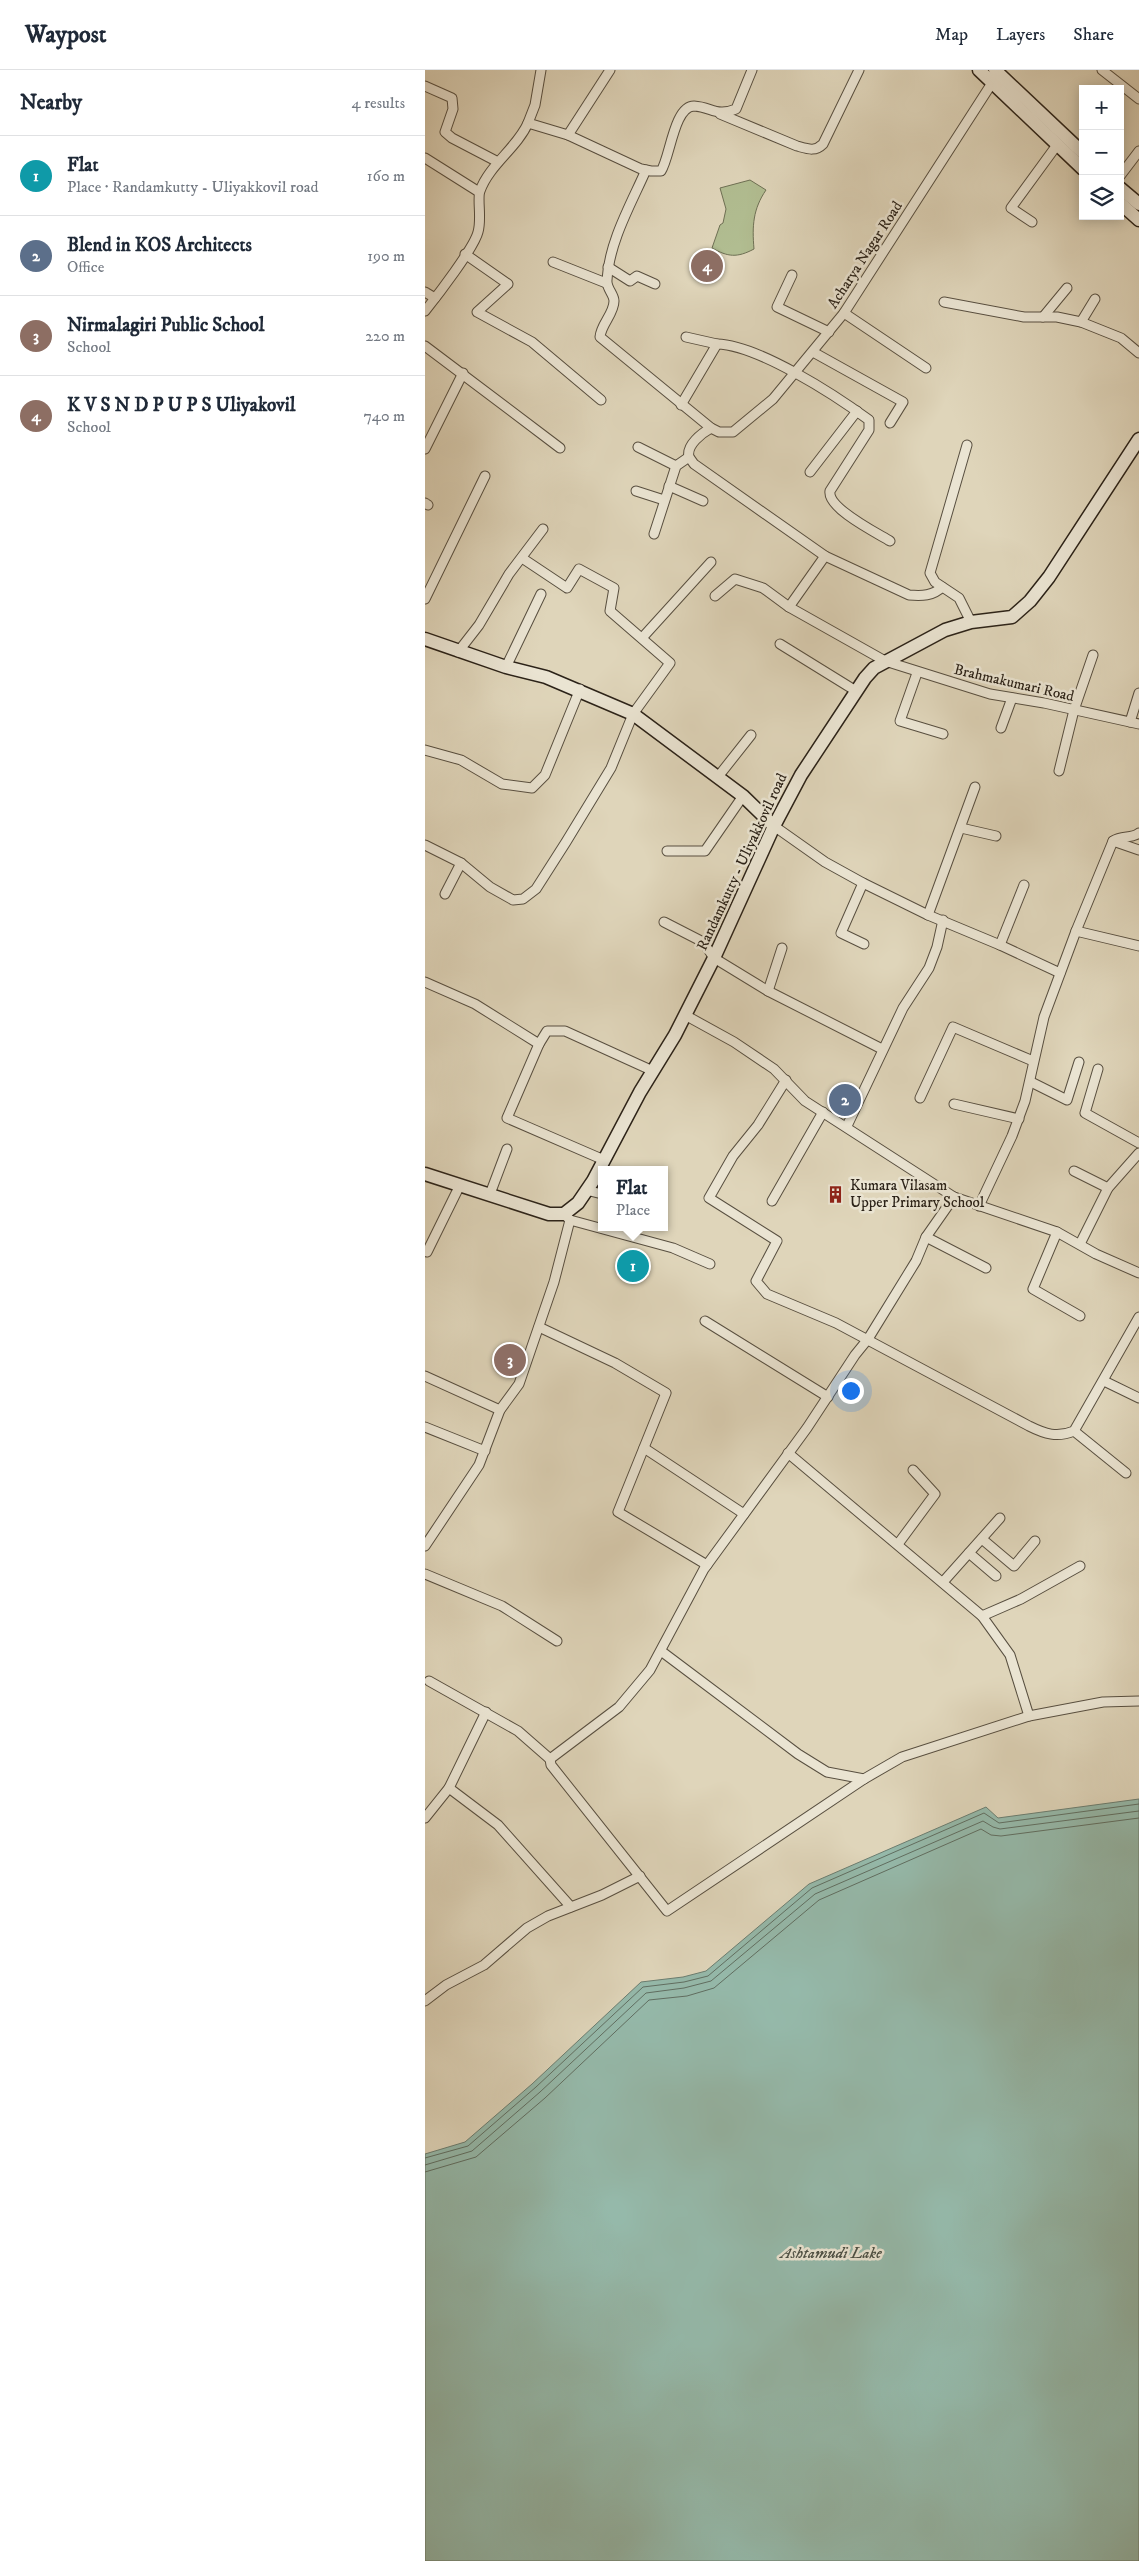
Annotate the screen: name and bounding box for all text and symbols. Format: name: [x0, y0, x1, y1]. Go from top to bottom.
text: Waypost: [25, 20, 106, 50]
text: Map: [935, 24, 968, 46]
text: Layers: [996, 24, 1045, 46]
text: Share: [1073, 24, 1114, 46]
map controls: [1079, 85, 1124, 220]
button: +: [1079, 85, 1124, 130]
text: Nearby: [20, 90, 82, 116]
text: 4 results: [352, 93, 405, 113]
button: −: [1079, 130, 1124, 175]
text: Flat: [67, 154, 99, 177]
text: 1: [33, 166, 39, 186]
text: 160 m: [367, 166, 405, 186]
button: layers: [1079, 175, 1124, 220]
text: Place · Randamkutty - Uliyakkovil road: [67, 177, 319, 197]
street label: Acharya Nagar Road: [823, 197, 907, 312]
text: Blend in KOS Architects: [67, 234, 252, 257]
text: 2: [32, 246, 40, 266]
text: 190 m: [367, 246, 405, 266]
pin: 4: [691, 247, 723, 285]
text: Office: [67, 257, 104, 277]
text: Nirmalagiri Public School: [67, 314, 264, 337]
text: 3: [33, 326, 39, 346]
text: 220 m: [365, 326, 405, 346]
text: School: [67, 337, 111, 357]
text: K V S N D P U P S Uliyakovil: [67, 394, 295, 417]
text: 4: [31, 406, 41, 426]
text: 740 m: [364, 406, 405, 426]
text: School: [67, 417, 111, 437]
street label: Brahmakumari Road: [952, 660, 1076, 706]
street label: Randamkutty - Uliyakkovil road: [692, 770, 792, 954]
pin: 2: [829, 1081, 861, 1119]
popup: [598, 1166, 668, 1231]
place label: Kumara Vilasam Upper Primary School: [850, 1176, 985, 1212]
text: Flat: [616, 1177, 647, 1200]
building icon: Kumara Vilasam Upper Primary School: [826, 1184, 846, 1204]
text: Place: [616, 1200, 650, 1220]
pin: 1: [617, 1247, 649, 1285]
pin: 3: [494, 1341, 526, 1379]
your location: [838, 1378, 864, 1404]
water label: Ashtamudi Lake: [778, 2243, 882, 2263]

